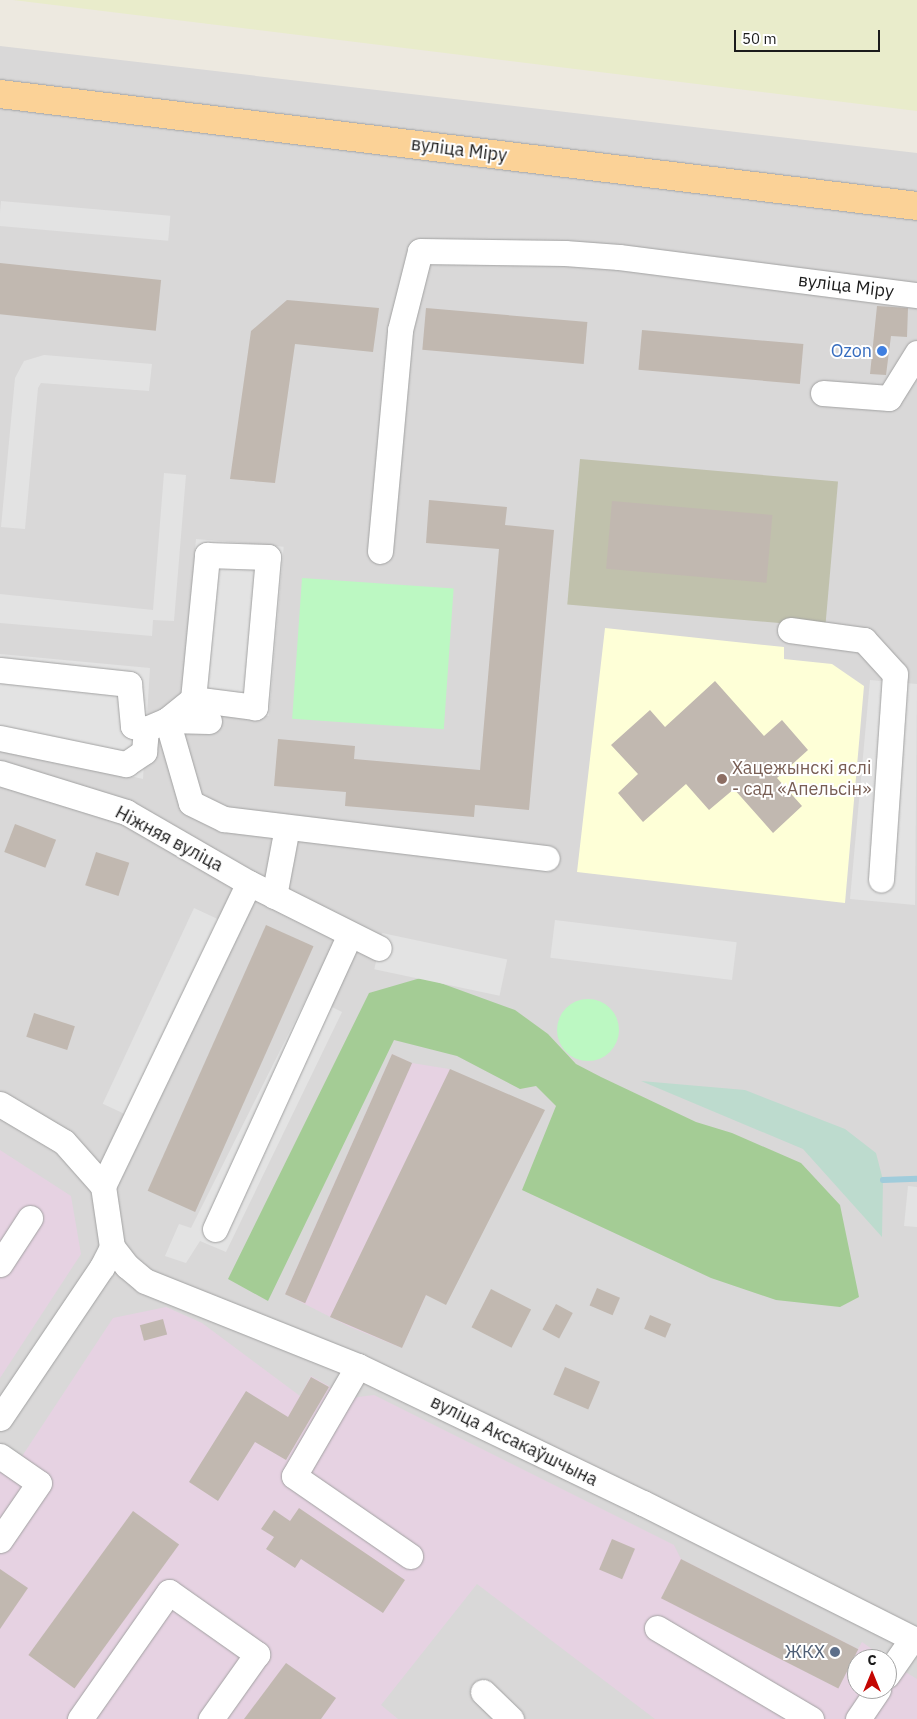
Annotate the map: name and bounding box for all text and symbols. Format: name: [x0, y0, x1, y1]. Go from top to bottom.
scale bar: [737, 20, 883, 52]
text: 50 m: [742, 29, 777, 48]
street label: вуліца Міру: [410, 133, 508, 167]
street label: вуліца Міру: [797, 269, 895, 303]
place label: Ozon: [831, 340, 872, 362]
marker: Ozon: [876, 345, 888, 357]
place label: Хацежынскі яслі - сад «Апельсін»: [732, 758, 871, 801]
marker: Хацежынскі яслі - сад «Апельсін»: [716, 773, 728, 785]
street label: Ніжняя вуліца: [111, 802, 227, 876]
street label: вуліца Аксакаўшчына: [427, 1391, 601, 1491]
place label: ЖКХ: [784, 1641, 825, 1663]
marker: ЖКХ: [829, 1646, 841, 1658]
north arrow: [847, 1649, 897, 1699]
text: С: [867, 1651, 877, 1669]

